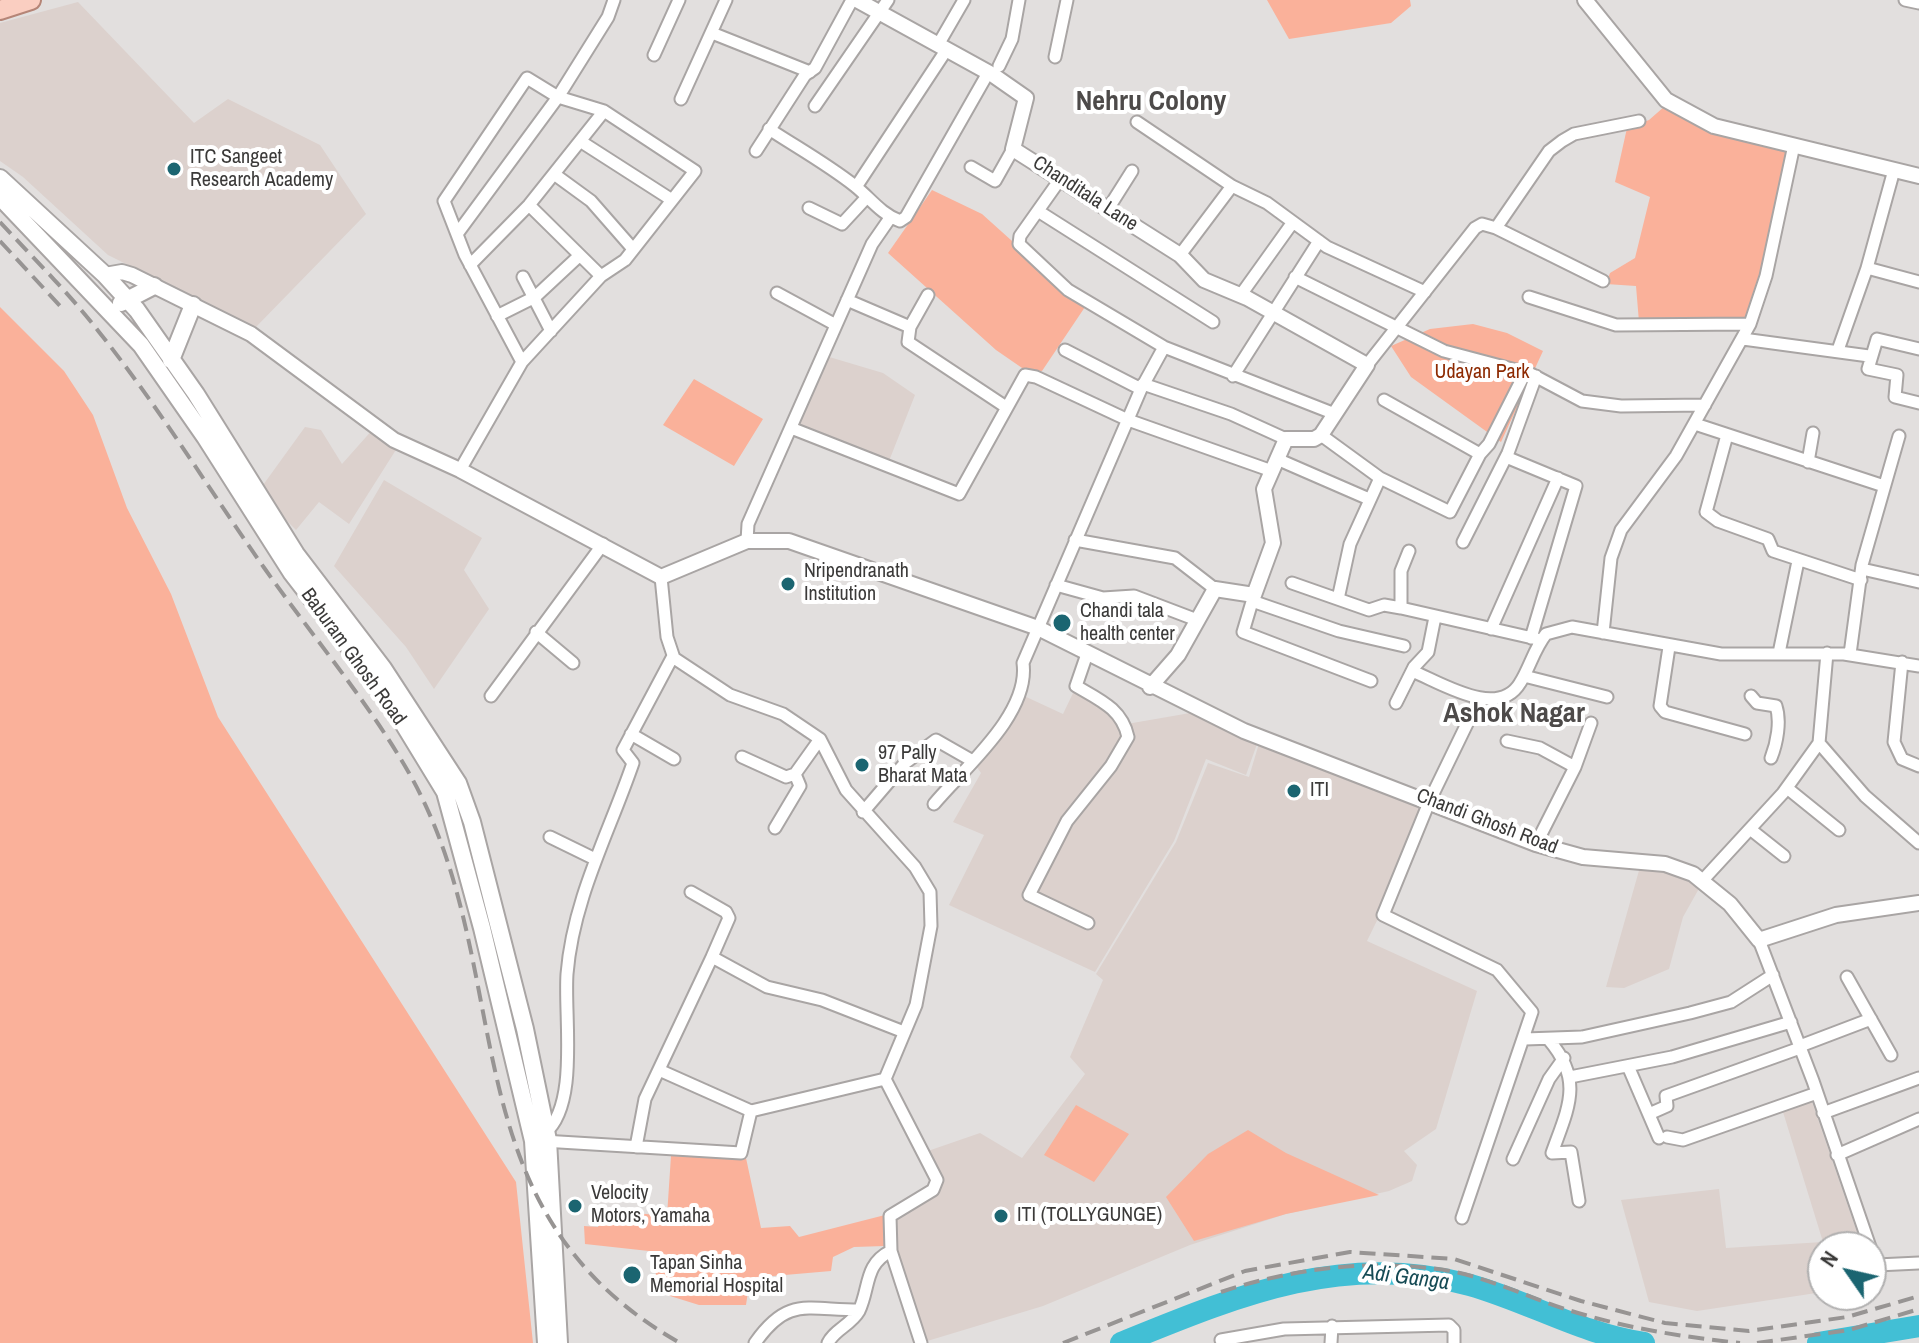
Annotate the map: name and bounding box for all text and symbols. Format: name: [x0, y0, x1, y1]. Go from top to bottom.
district label: Nehru Colony: [1076, 85, 1226, 119]
place label: ITC Sangeet Research Academy: [190, 146, 333, 193]
street label: Chanditala Lane: [1028, 151, 1142, 237]
marker: ITC Sangeet Research Academy: [165, 160, 183, 178]
park label: Udayan Park: [1435, 361, 1529, 385]
place label: Nripendranath Institution: [804, 560, 909, 607]
marker: Nripendranath Institution: [779, 575, 797, 593]
street label: Baburam Ghosh Road: [295, 584, 411, 730]
place label: Chandi tala health center: [1080, 600, 1175, 647]
marker: Chandi tala health center: [1051, 612, 1073, 634]
district label: Ashok Nagar: [1443, 697, 1585, 731]
place label: 97 Pally Bharat Mata: [878, 742, 967, 789]
marker: 97 Pally Bharat Mata: [853, 756, 871, 774]
place label: ITI: [1310, 779, 1329, 803]
marker: ITI: [1285, 782, 1303, 800]
street label: Chandi Ghosh Road: [1413, 784, 1561, 860]
place label: Velocity Motors, Yamaha: [591, 1182, 710, 1229]
marker: Velocity Motors, Yamaha: [566, 1197, 584, 1215]
place label: ITI (TOLLYGUNGE): [1017, 1204, 1162, 1228]
marker: ITI (TOLLYGUNGE): [992, 1207, 1010, 1225]
north arrow: [1807, 1231, 1887, 1311]
text: N: [1813, 1245, 1845, 1272]
place label: Tapan Sinha Memorial Hospital: [650, 1252, 783, 1299]
water label: Adi Ganga: [1362, 1260, 1450, 1296]
marker: Tapan Sinha Memorial Hospital: [621, 1264, 643, 1286]

